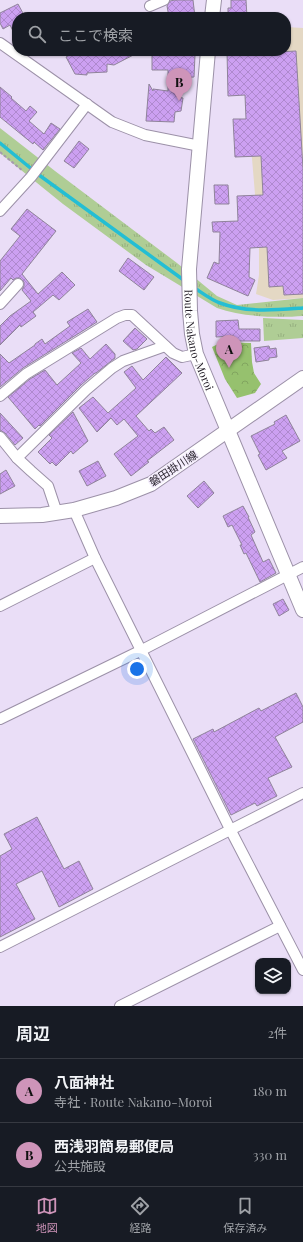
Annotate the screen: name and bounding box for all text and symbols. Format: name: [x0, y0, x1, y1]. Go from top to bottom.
search box: [12, 12, 291, 56]
icon: search: [26, 23, 48, 45]
text: ここで検索: [58, 25, 133, 45]
pin: B: [166, 68, 192, 101]
street label: Route Nakano-Moroi: [182, 289, 218, 392]
pin: A: [216, 335, 242, 368]
street label: 磐田掛川線: [146, 447, 200, 489]
your location: [127, 659, 147, 679]
map controls: [255, 958, 291, 994]
button: layers: [255, 958, 291, 994]
text: 周辺: [16, 1022, 50, 1044]
text: 2件: [268, 1024, 287, 1041]
text: 八面神社: [54, 1072, 114, 1092]
text: A: [25, 1082, 33, 1099]
text: 180 m: [253, 1082, 287, 1099]
text: 寺社 · Route Nakano-Moroi: [54, 1093, 212, 1110]
text: 西浅羽簡易郵便局: [54, 1136, 174, 1156]
text: B: [25, 1146, 33, 1163]
text: 330 m: [253, 1146, 287, 1163]
text: 公共施設: [54, 1157, 106, 1174]
tab: 地図: [36, 1195, 58, 1235]
tab: 経路: [129, 1195, 151, 1235]
tab: 保存済み: [223, 1195, 267, 1235]

